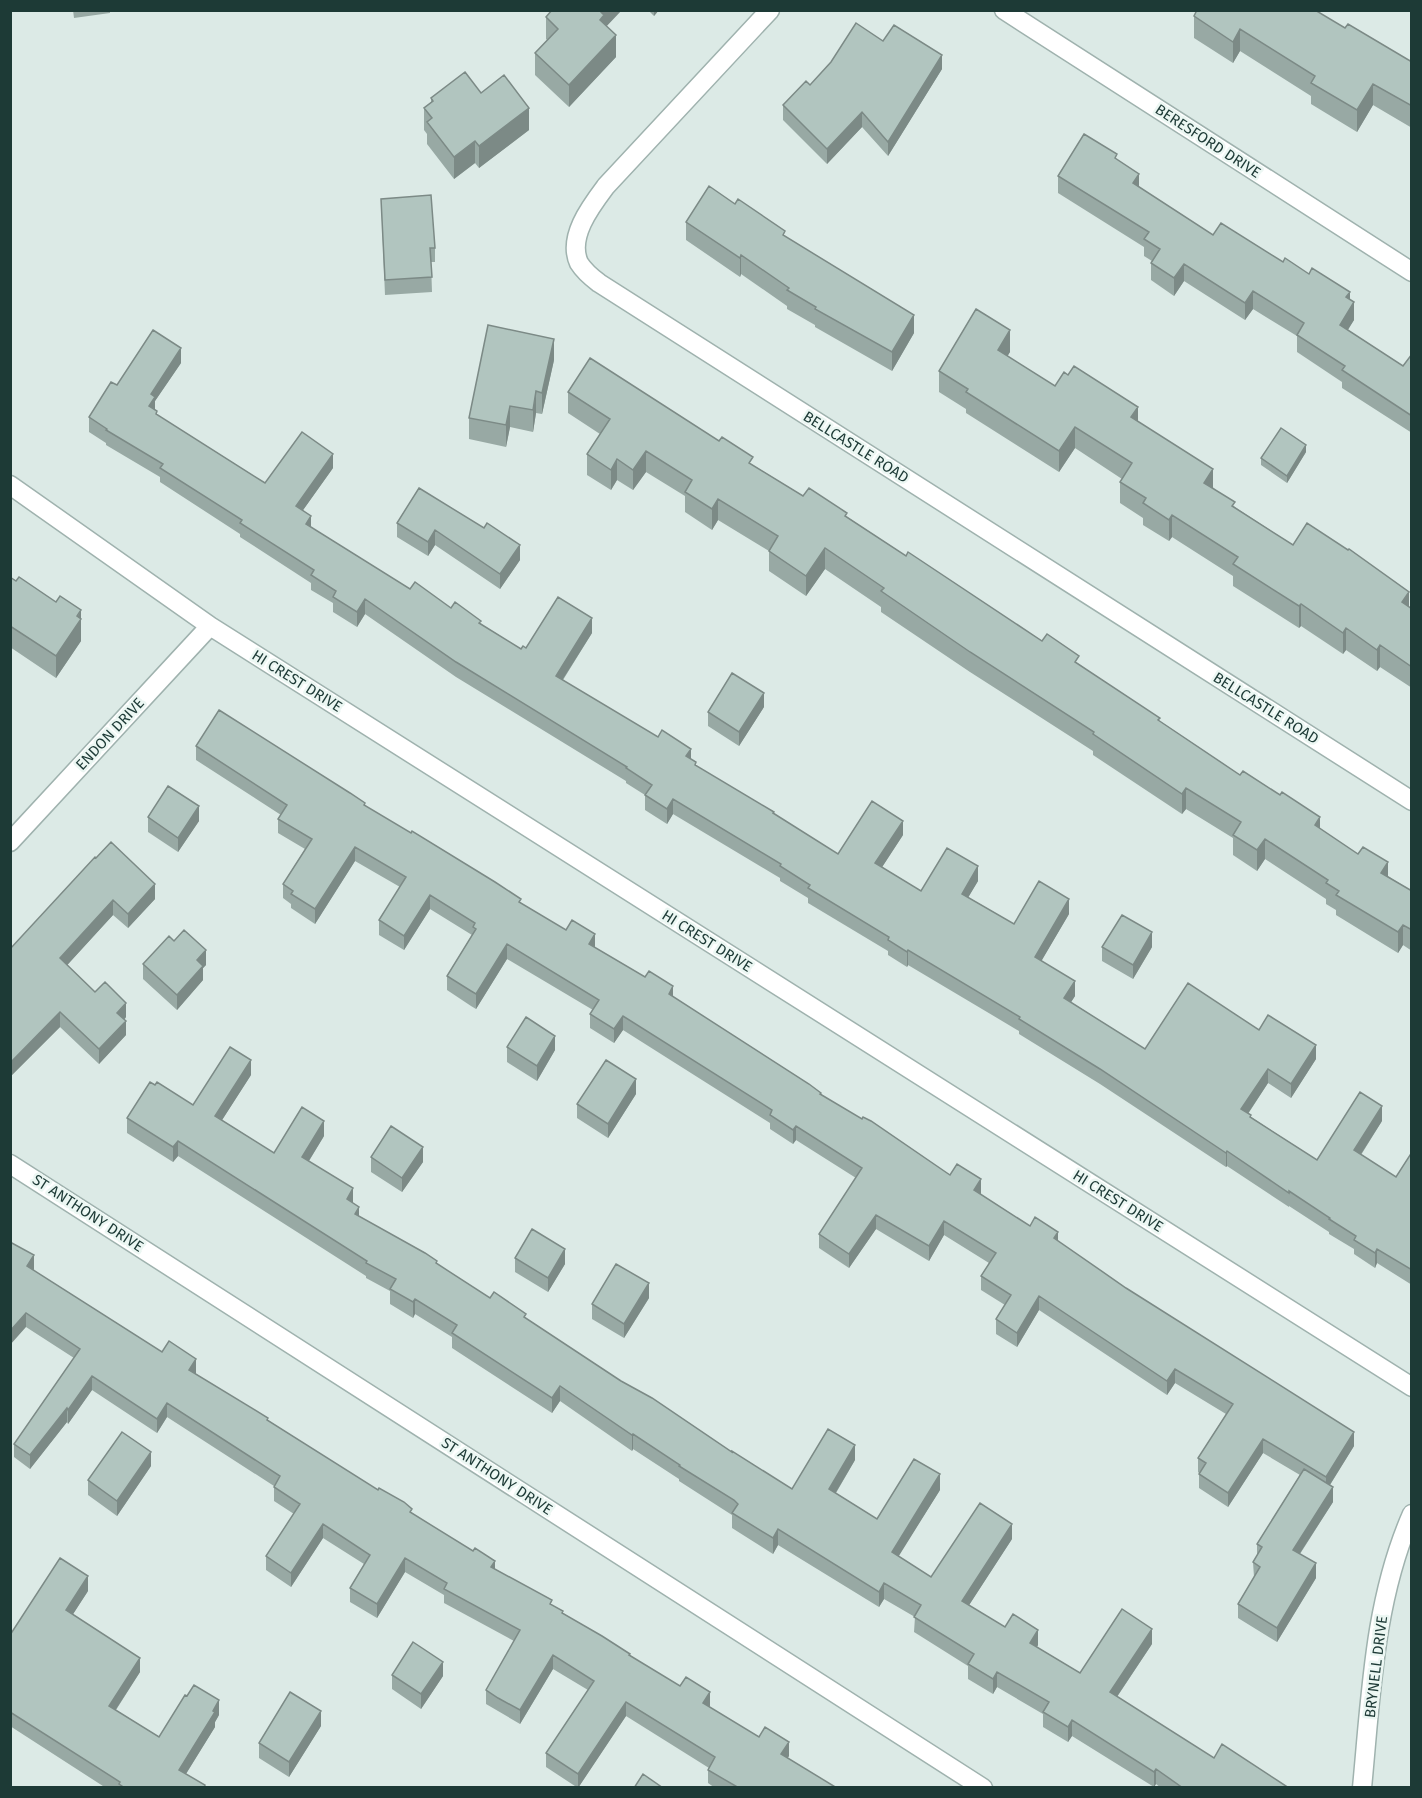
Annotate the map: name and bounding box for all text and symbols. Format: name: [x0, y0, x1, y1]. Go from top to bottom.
street label: BERESFORD DRIVE: [1152, 100, 1264, 182]
street label: BELLCASTLE ROAD: [800, 407, 912, 487]
street label: HI CREST DRIVE: [249, 646, 345, 716]
street label: BELLCASTLE ROAD: [1210, 668, 1322, 748]
street label: ENDON DRIVE: [72, 694, 148, 774]
street label: HI CREST DRIVE: [659, 906, 755, 976]
street label: HI CREST DRIVE: [1070, 1166, 1166, 1236]
street label: ST ANTHONY DRIVE: [29, 1170, 147, 1256]
street label: ST ANTHONY DRIVE: [438, 1433, 556, 1519]
street label: BRYNELL DRIVE: [1361, 1615, 1391, 1719]

